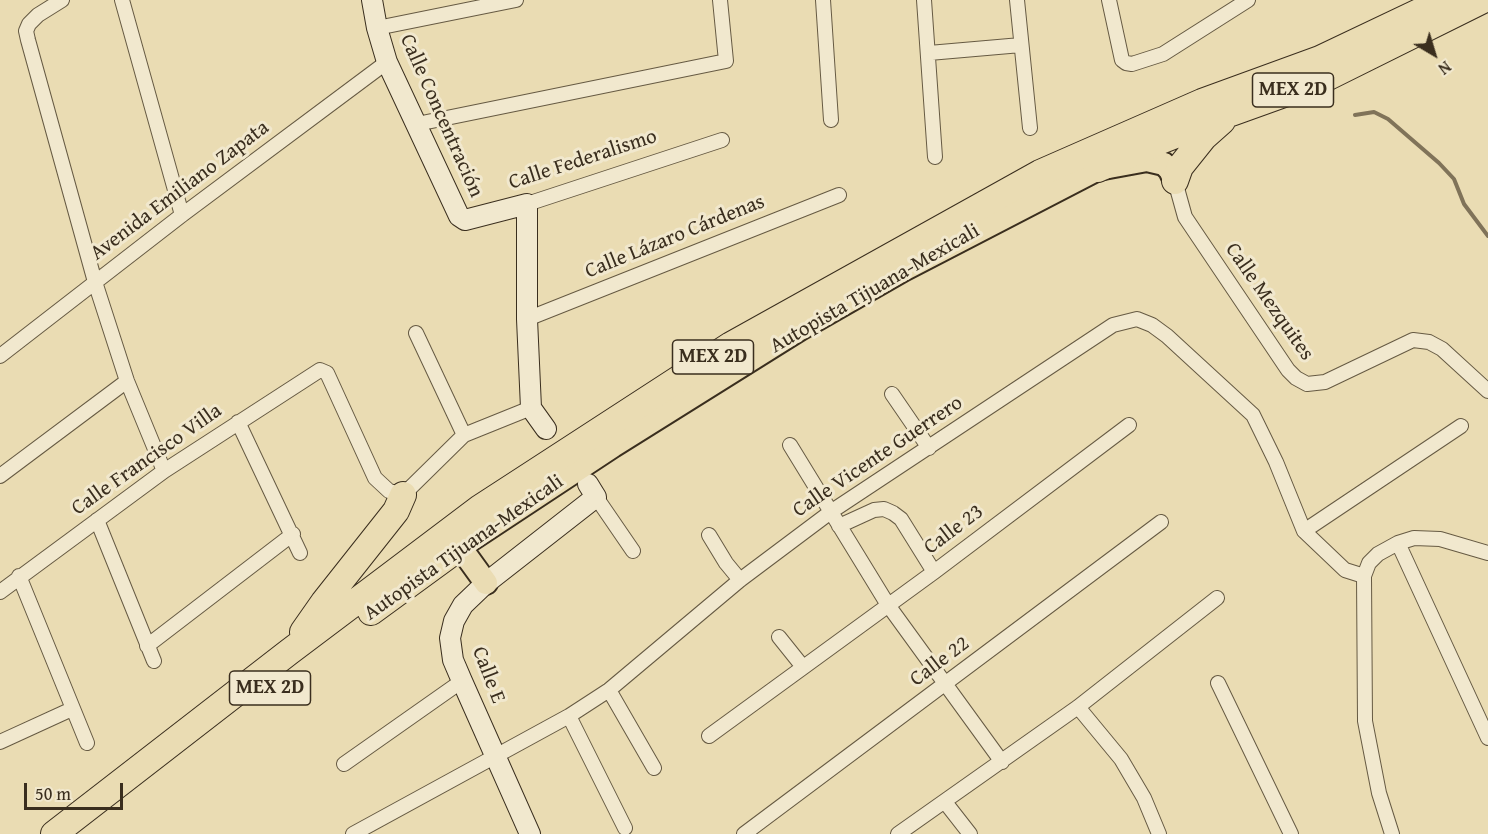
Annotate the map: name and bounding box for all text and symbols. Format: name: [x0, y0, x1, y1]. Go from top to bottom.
north arrow: [1404, 24, 1464, 84]
street label: Calle Concentración: [394, 30, 488, 202]
text: N: [1433, 55, 1457, 81]
road number: MEX 2D: [1252, 73, 1334, 107]
street label: Avenida Emiliano Zapata: [86, 116, 274, 266]
street label: Calle Federalismo: [506, 124, 660, 196]
street label: Calle Lázaro Cárdenas: [582, 189, 768, 285]
street label: Autopista Tijuana-Mexicali: [766, 219, 984, 359]
street label: Calle Mezquites: [1219, 238, 1319, 366]
road number: MEX 2D: [672, 340, 754, 374]
street label: Calle Vicente Guerrero: [788, 391, 968, 523]
street label: Calle Francisco Villa: [67, 399, 227, 521]
street label: Autopista Tijuana-Mexicali: [359, 470, 569, 626]
street label: Calle 23: [919, 500, 989, 560]
street label: Calle 22: [905, 632, 975, 692]
street label: Calle E: [466, 643, 510, 707]
road number: MEX 2D: [230, 671, 310, 705]
scale bar: [27, 771, 126, 809]
text: 50 m: [35, 780, 71, 807]

